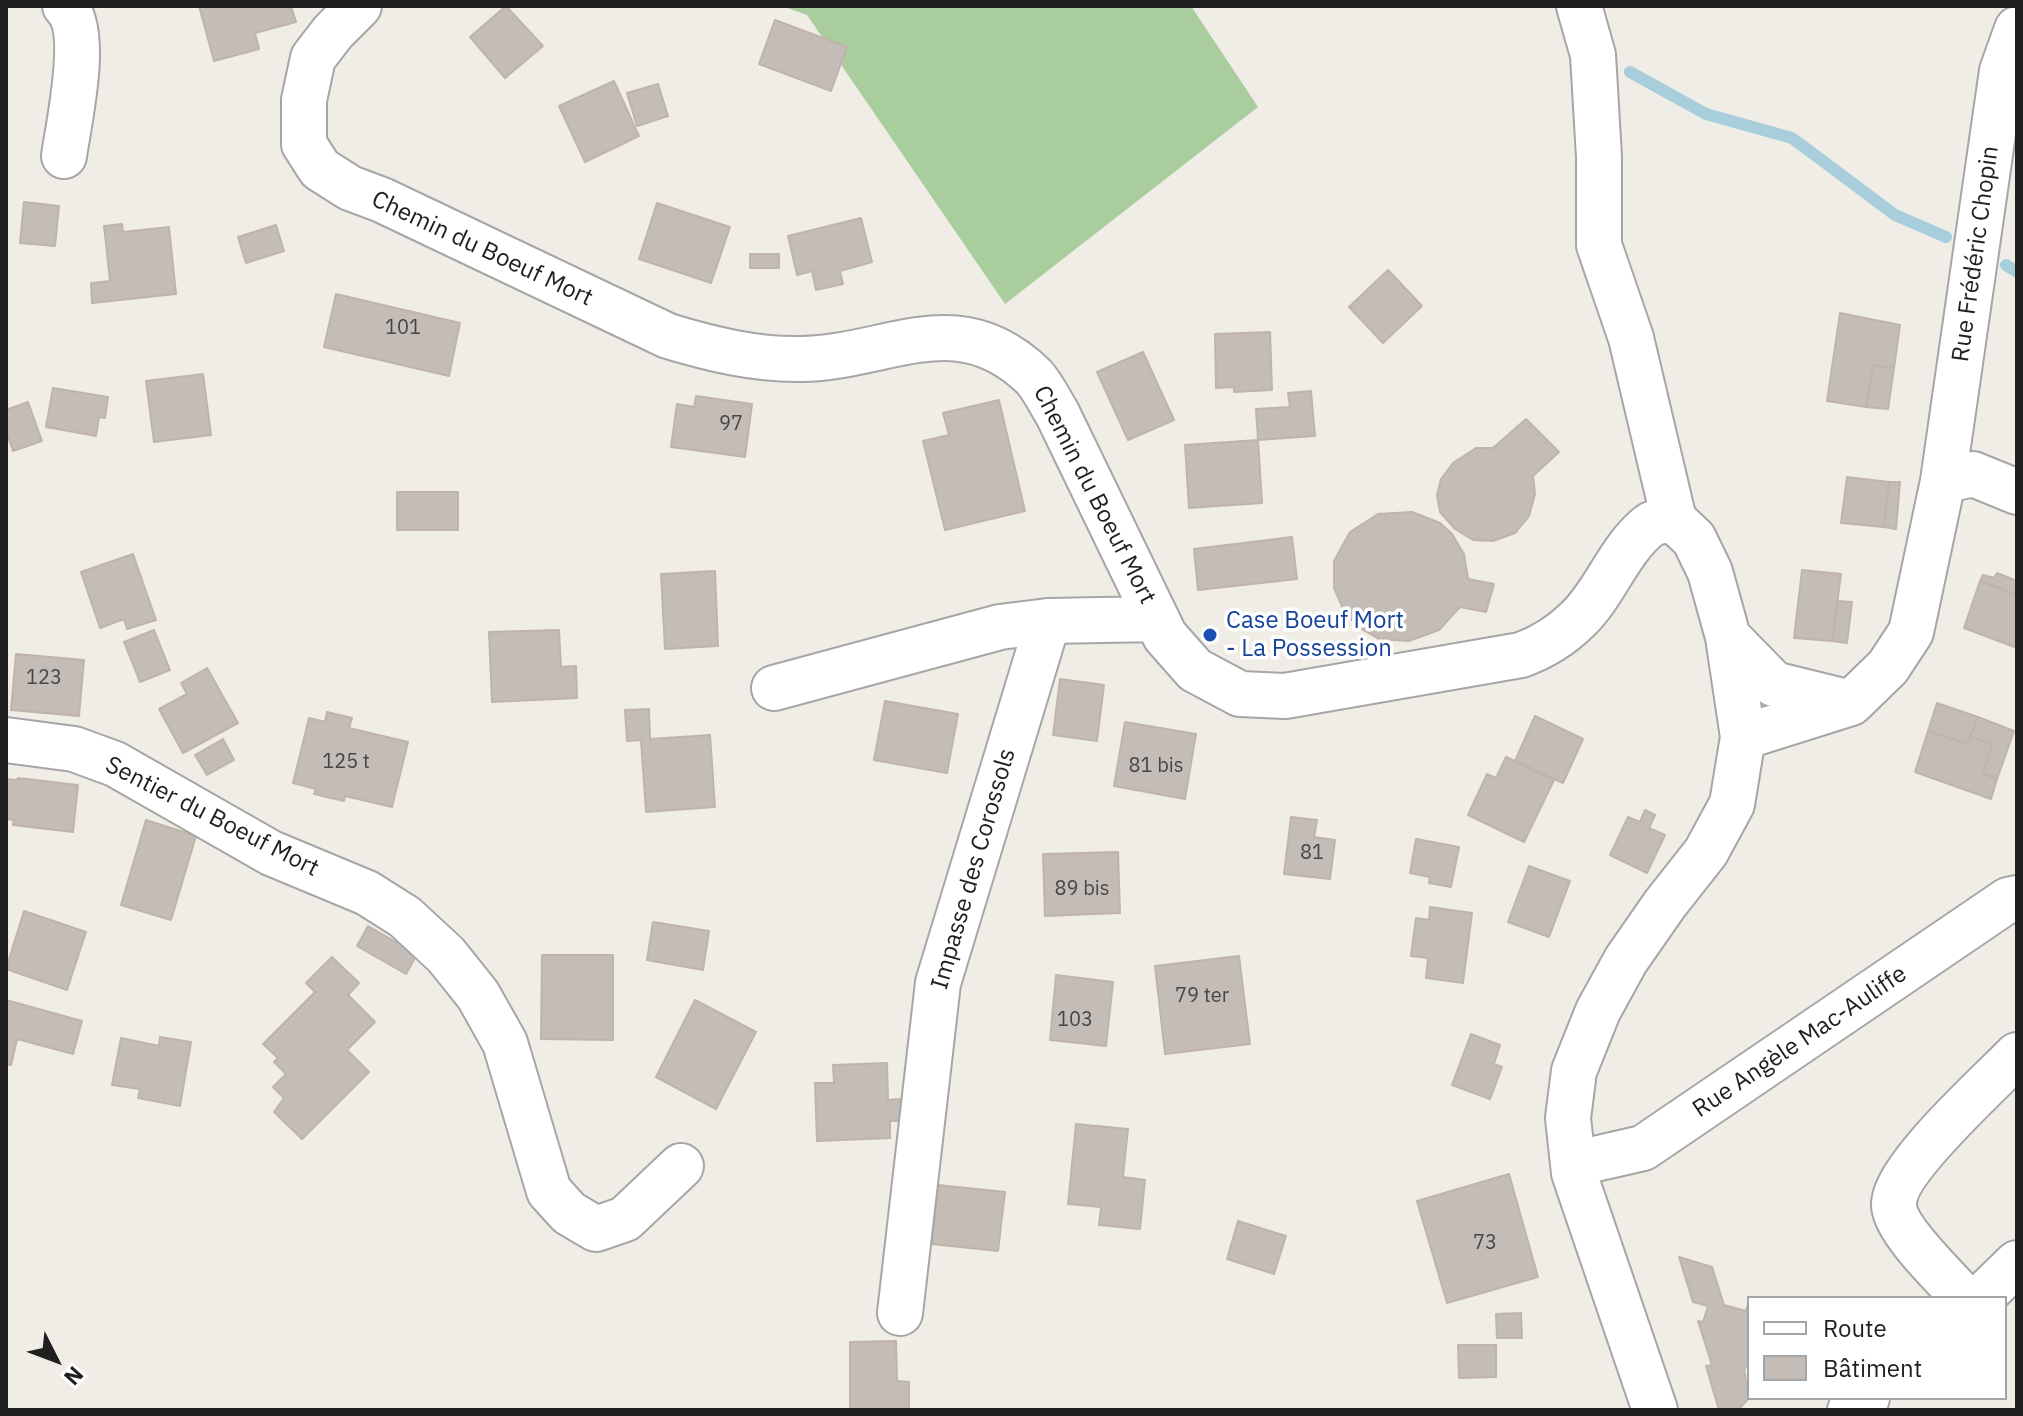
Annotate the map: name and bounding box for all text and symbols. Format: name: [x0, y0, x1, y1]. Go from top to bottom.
street label: Rue Frédéric Chopin: [1947, 144, 2005, 364]
street label: Chemin du Boeuf Mort: [367, 185, 597, 313]
house number: 101: [385, 316, 421, 340]
street label: Chemin du Boeuf Mort: [1027, 381, 1161, 609]
house number: 97: [719, 412, 743, 436]
place label: Case Boeuf Mort - La Possession: [1226, 607, 1404, 663]
marker: Case Boeuf Mort - La Possession: [1201, 626, 1219, 644]
house number: 123: [26, 666, 62, 690]
street label: Impasse des Corossols: [926, 745, 1022, 993]
house number: 125 t: [322, 750, 370, 774]
street label: Sentier du Boeuf Mort: [100, 751, 324, 883]
house number: 81 bis: [1128, 754, 1184, 778]
house number: 81: [1300, 841, 1324, 865]
house number: 89 bis: [1054, 877, 1110, 901]
street label: Rue Angèle Mac-Auliffe: [1688, 960, 1912, 1124]
house number: 79 ter: [1175, 984, 1229, 1008]
house number: 103: [1057, 1008, 1093, 1032]
house number: 73: [1473, 1231, 1497, 1255]
legend: [1747, 1296, 2007, 1400]
text: Route: [1823, 1312, 1887, 1344]
north arrow: [16, 1320, 96, 1400]
text: Bâtiment: [1823, 1352, 1922, 1384]
text: N: [58, 1361, 90, 1392]

